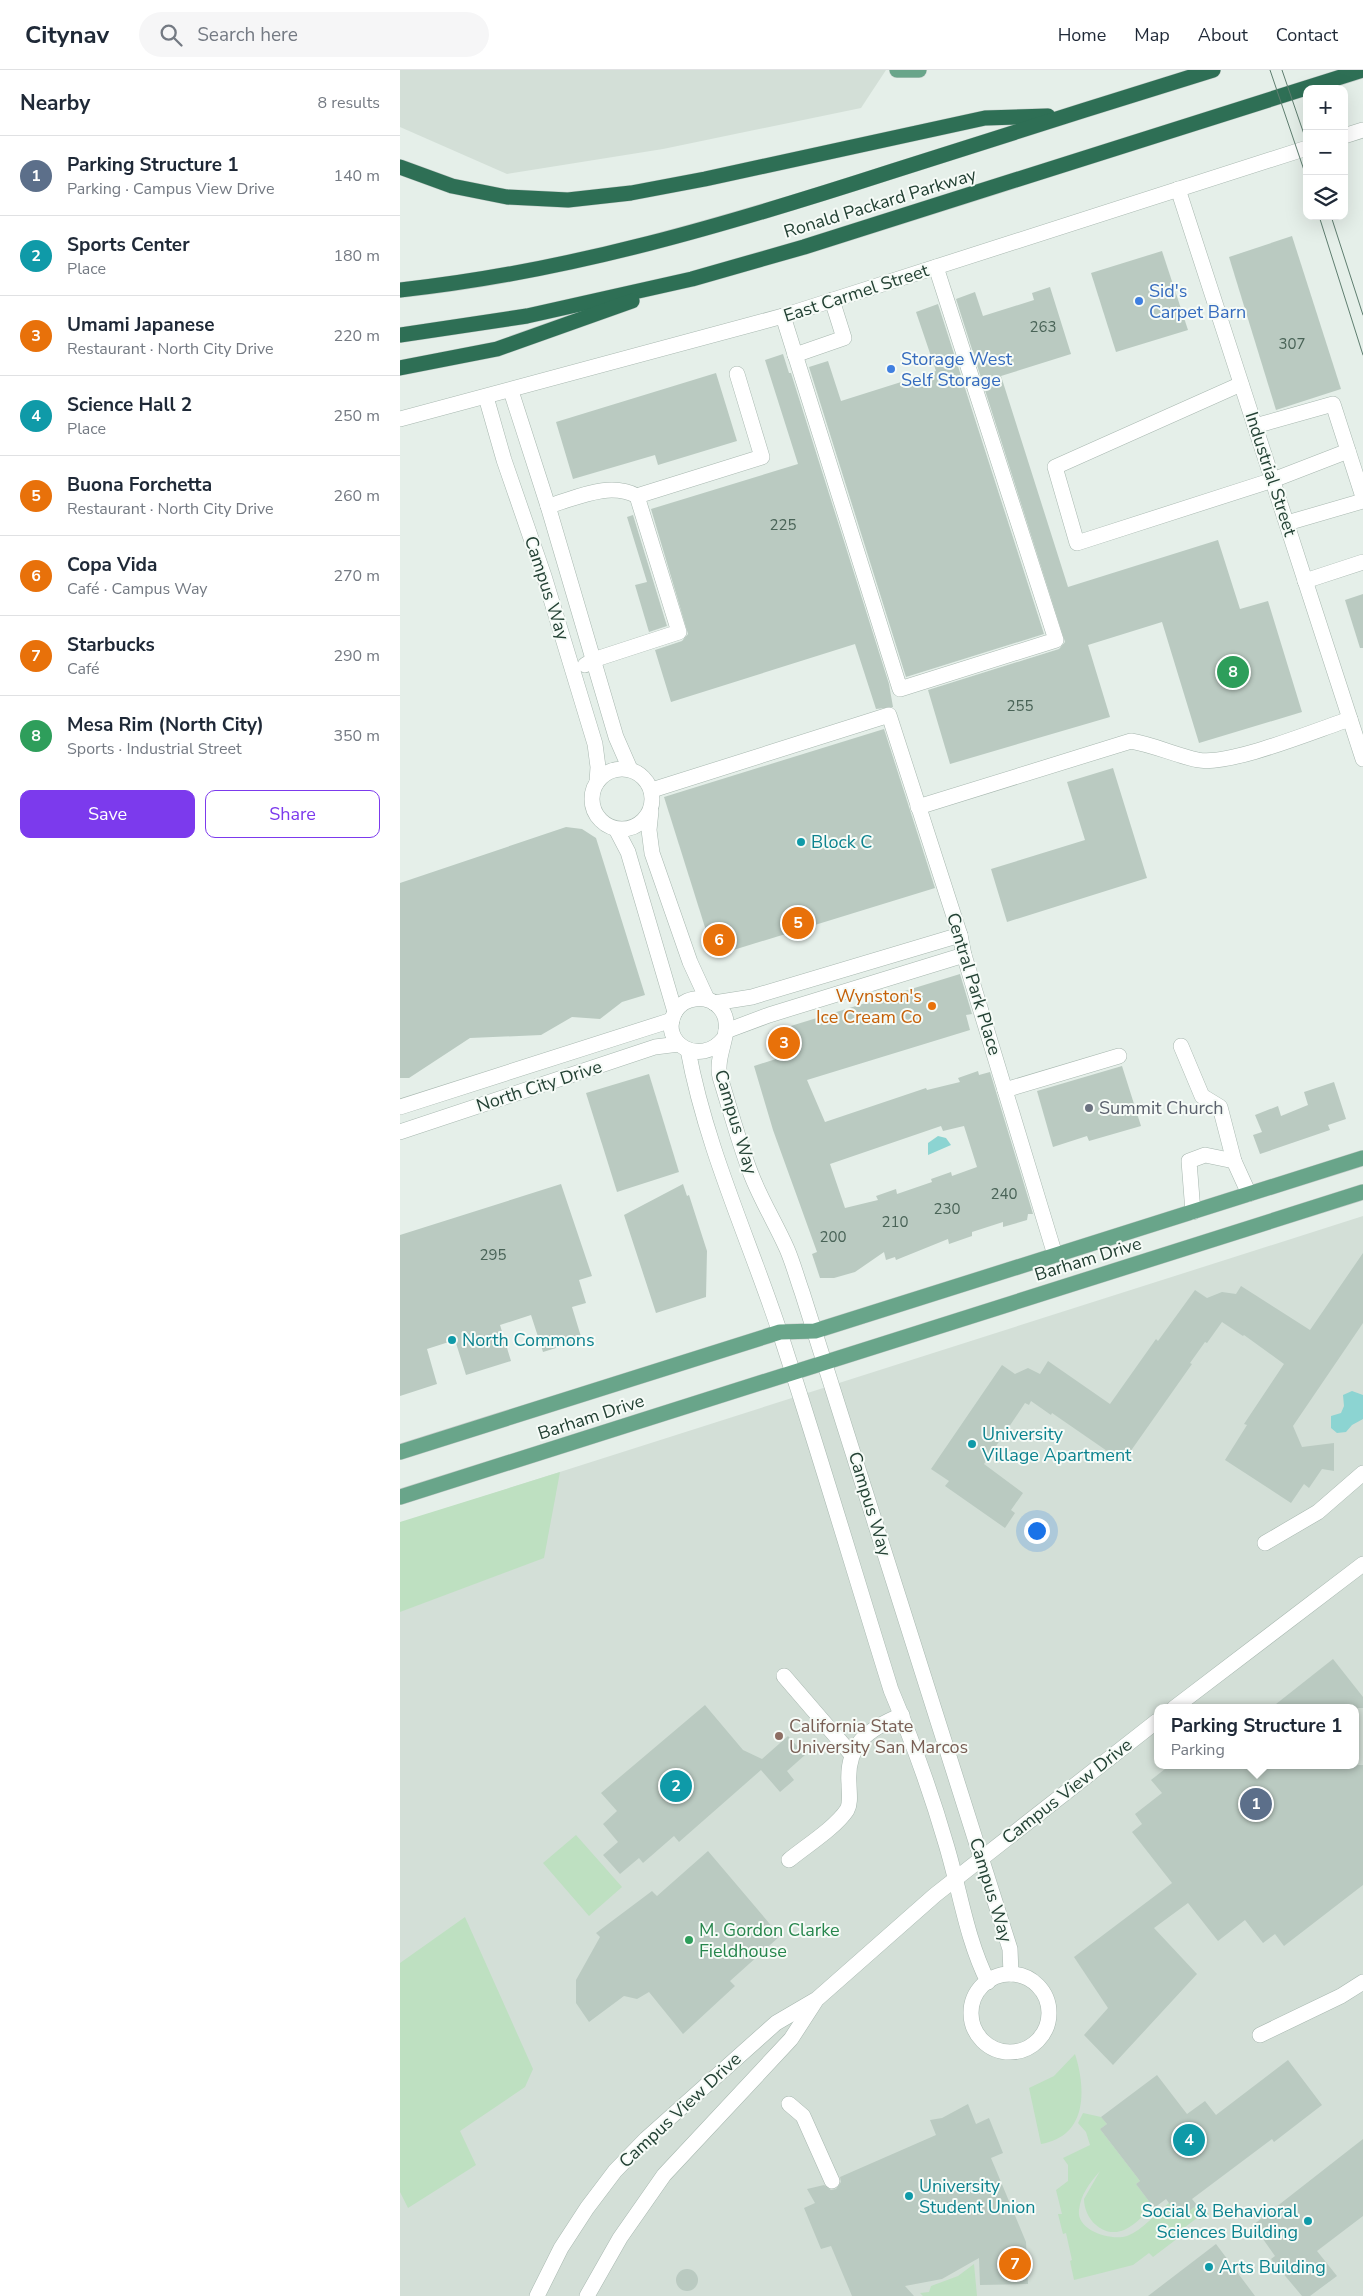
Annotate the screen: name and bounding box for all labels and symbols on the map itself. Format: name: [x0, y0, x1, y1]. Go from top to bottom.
street label: Ronald Packard Parkway: [781, 162, 980, 244]
street label: East Carmel Street: [780, 258, 932, 328]
place label: Sid's Carpet Barn: [1149, 279, 1246, 324]
marker: Sid's Carpet Barn: [1133, 295, 1145, 307]
house number: 263: [1029, 317, 1057, 337]
house number: 307: [1278, 334, 1306, 354]
place label: Storage West Self Storage: [901, 347, 1013, 392]
marker: Storage West Self Storage: [885, 363, 897, 375]
street label: Industrial Street: [1240, 409, 1303, 540]
house number: 225: [769, 515, 797, 535]
street label: Campus Way: [519, 533, 575, 644]
pin: 8: [1217, 653, 1249, 691]
house number: 255: [1006, 696, 1034, 716]
place label: Block C: [811, 830, 873, 854]
marker: Block C: [795, 836, 807, 848]
pin: 5: [782, 904, 814, 942]
street label: Central Park Place: [941, 910, 1007, 1058]
pin: 6: [703, 921, 735, 959]
place label: Wynston's Ice Cream Co: [816, 984, 922, 1029]
marker: Wynston's Ice Cream Co: [926, 1000, 938, 1012]
pin: 3: [768, 1024, 800, 1062]
street label: North City Drive: [473, 1054, 605, 1118]
street label: Campus Way: [709, 1067, 763, 1178]
place label: Summit Church: [1099, 1096, 1223, 1120]
marker: Summit Church: [1083, 1102, 1095, 1114]
house number: 240: [990, 1184, 1018, 1204]
house number: 230: [933, 1199, 961, 1219]
house number: 210: [881, 1212, 909, 1232]
house number: 200: [819, 1227, 847, 1247]
street label: Barham Drive: [1032, 1231, 1144, 1287]
house number: 295: [479, 1245, 507, 1265]
place label: North Commons: [462, 1328, 595, 1352]
marker: North Commons: [446, 1334, 458, 1346]
street label: Barham Drive: [535, 1388, 647, 1446]
place label: University Village Apartment: [981, 1422, 1132, 1467]
marker: University Village Apartment: [966, 1438, 978, 1450]
street label: Campus Way: [843, 1449, 897, 1560]
your location: [1024, 1518, 1050, 1544]
place label: California State University San Marcos: [789, 1714, 968, 1759]
marker: California State University San Marcos: [773, 1730, 785, 1742]
street label: Campus View Drive: [997, 1733, 1137, 1849]
pin: 2: [660, 1767, 692, 1805]
pin: 1: [1240, 1785, 1272, 1823]
street label: Campus Way: [964, 1835, 1018, 1946]
place label: M. Gordon Clarke Fieldhouse: [699, 1918, 840, 1963]
marker: M. Gordon Clarke Fieldhouse: [683, 1934, 695, 1946]
street label: Campus View Drive: [614, 2047, 746, 2173]
pin: 4: [1173, 2121, 1205, 2159]
place label: University Student Union: [919, 2174, 1035, 2219]
marker: University Student Union: [903, 2190, 915, 2202]
place label: Social & Behavioral Sciences Building: [1142, 2199, 1299, 2244]
marker: Social & Behavioral Sciences Building: [1302, 2215, 1314, 2227]
pin: 7: [999, 2245, 1031, 2283]
place label: Arts Building: [1219, 2255, 1326, 2279]
marker: Arts Building: [1203, 2261, 1215, 2273]

